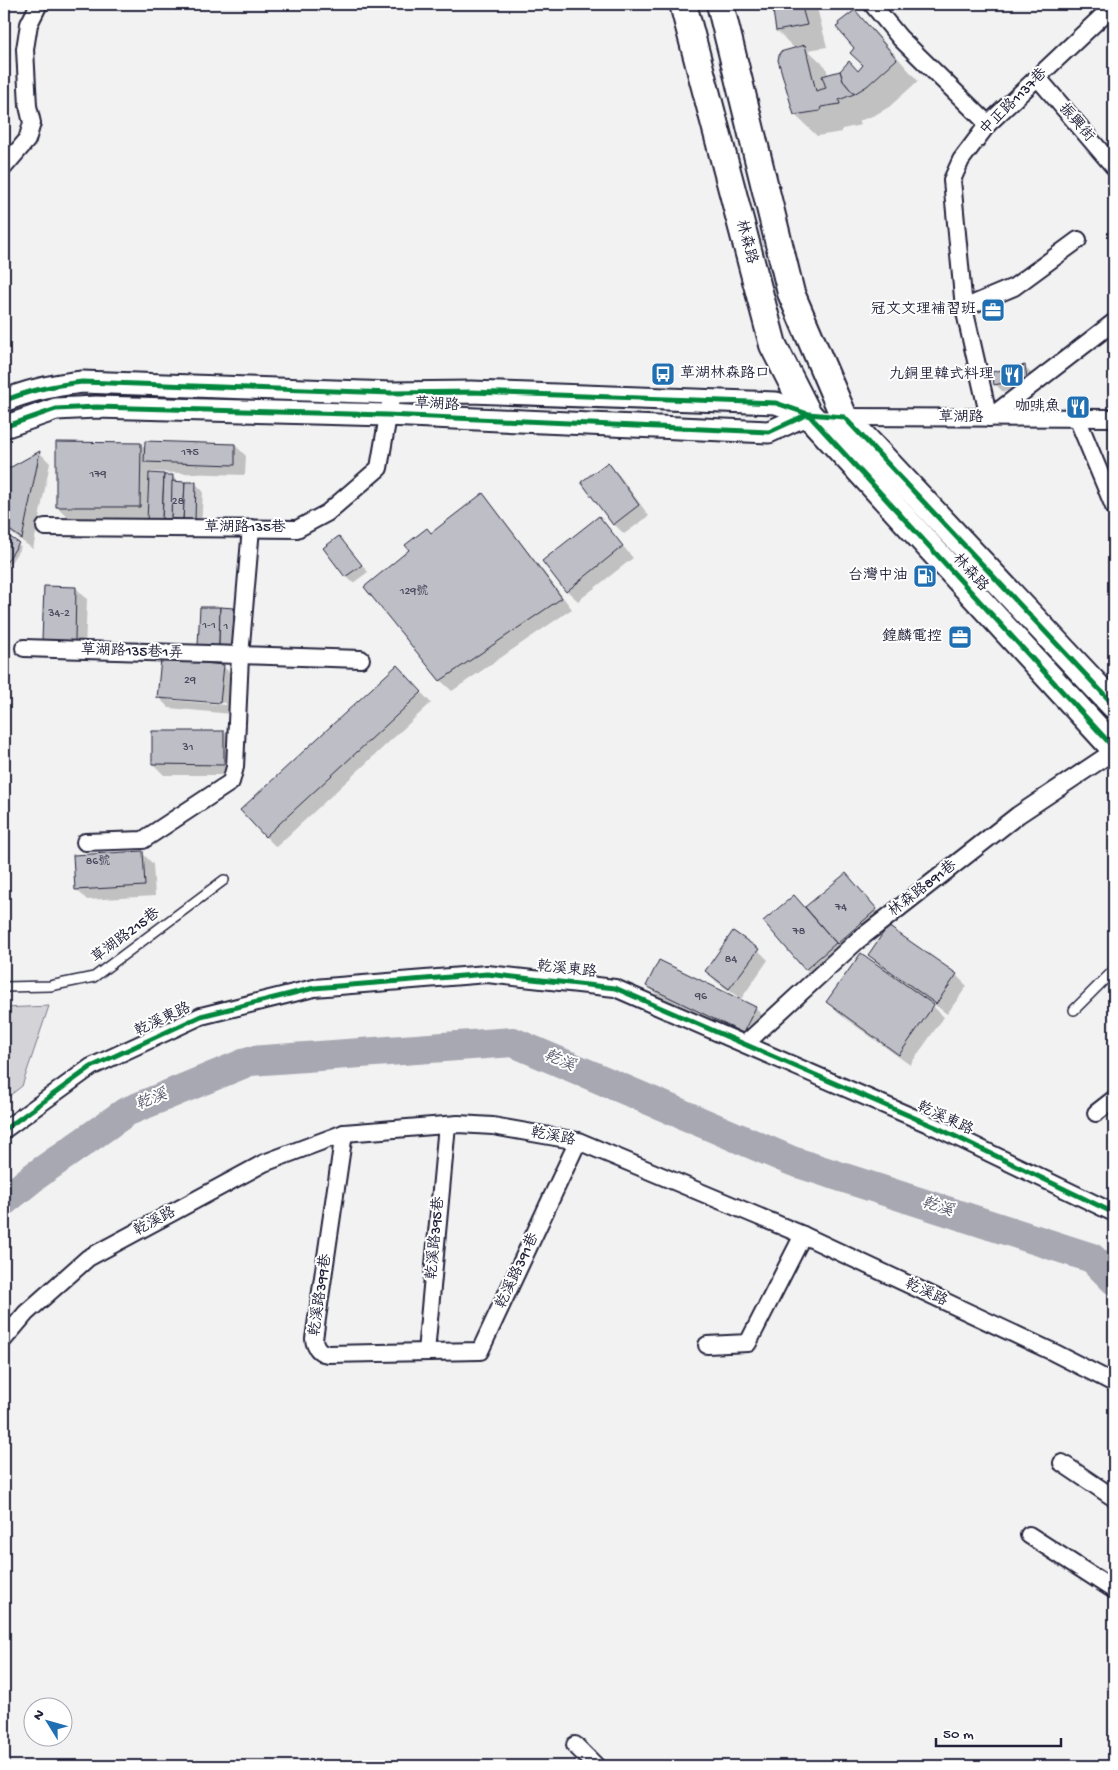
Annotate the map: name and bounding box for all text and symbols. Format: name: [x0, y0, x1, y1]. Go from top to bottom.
street label: 中正路1137巷: [977, 65, 1051, 139]
street label: 振興街: [1054, 100, 1098, 146]
street label: 林森路: [731, 218, 761, 266]
office icon: 冠文文理補習班: [980, 297, 1006, 323]
place label: 冠文文理補習班: [871, 301, 976, 319]
bus stop icon: 草湖林森路口: [650, 361, 676, 387]
restaurant icon: 九銅里韓式料理: [999, 362, 1025, 388]
place label: 草湖林森路口: [680, 365, 770, 383]
place label: 九銅里韓式料理: [889, 366, 994, 384]
restaurant icon: 咖啡魚: [1065, 394, 1091, 420]
street label: 草湖路: [414, 395, 460, 415]
place label: 咖啡魚: [1015, 398, 1060, 416]
street label: 草湖路: [938, 409, 984, 427]
house number: 175: [180, 446, 199, 460]
house number: 179: [88, 468, 107, 482]
house number: 28: [172, 495, 185, 509]
street label: 草湖路135巷: [204, 519, 286, 537]
street label: 林森路: [948, 550, 992, 596]
fuel station icon: 台灣中油: [912, 563, 938, 589]
place label: 台灣中油: [848, 566, 908, 585]
house number: 129號: [399, 584, 428, 599]
house number: 34-2: [47, 607, 70, 621]
house number: 1-1: [201, 619, 216, 633]
house number: 1: [223, 620, 229, 634]
office icon: 鍠麟電控: [947, 624, 973, 650]
place label: 鍠麟電控: [882, 628, 942, 646]
street label: 草湖路135巷1弄: [80, 641, 184, 663]
house number: 29: [184, 674, 196, 688]
house number: 31: [181, 741, 194, 755]
house number: 86號: [86, 854, 110, 869]
street label: 林森路891巷: [885, 857, 961, 921]
house number: 74: [834, 901, 847, 915]
street label: 草湖路215巷: [88, 904, 164, 968]
house number: 78: [792, 925, 806, 939]
house number: 84: [725, 953, 737, 967]
street label: 乾溪東路: [536, 957, 598, 982]
house number: 96: [694, 990, 708, 1004]
street label: 乾溪東路: [132, 998, 194, 1041]
water label: 乾溪: [541, 1046, 579, 1077]
water label: 乾溪: [133, 1085, 171, 1116]
street label: 乾溪東路: [914, 1097, 976, 1140]
street label: 乾溪路: [529, 1123, 577, 1150]
water label: 乾溪: [919, 1193, 956, 1222]
street label: 乾溪路395巷: [422, 1196, 449, 1280]
street label: 乾溪路: [130, 1203, 179, 1241]
street label: 乾溪路391巷: [492, 1230, 543, 1312]
street label: 乾溪路399巷: [305, 1253, 336, 1337]
street label: 乾溪路: [902, 1274, 951, 1311]
north arrow: [22, 1698, 72, 1748]
text: N: [30, 1707, 49, 1724]
scale bar: [936, 1715, 1060, 1747]
text: 50 m: [943, 1726, 974, 1744]

